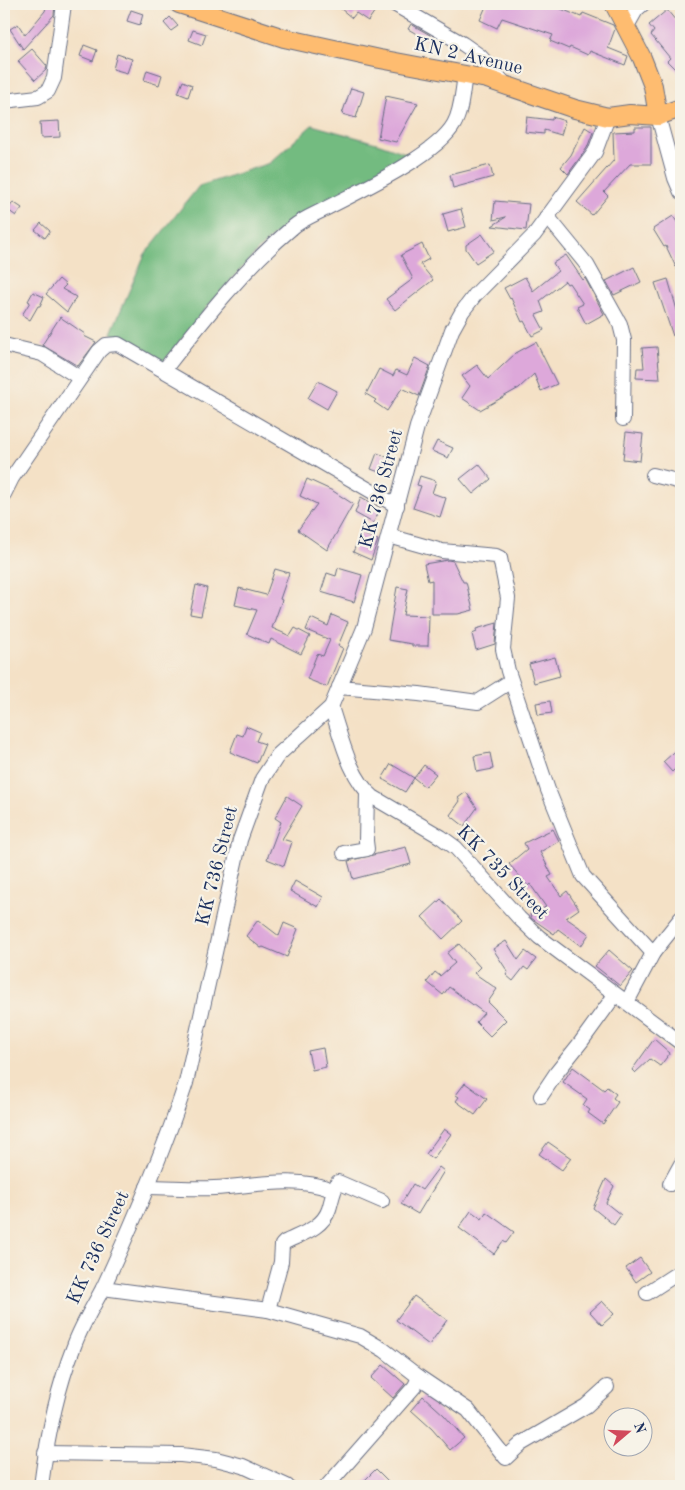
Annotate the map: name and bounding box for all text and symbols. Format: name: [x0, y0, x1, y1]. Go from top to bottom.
street label: KN 2 Avenue: [412, 35, 524, 79]
street label: KK 736 Street: [357, 427, 407, 551]
street label: KK 736 Street: [194, 804, 242, 928]
street label: KK 735 Street: [453, 822, 551, 924]
street label: KK 736 Street: [64, 1188, 134, 1308]
north arrow: [602, 1408, 652, 1458]
text: N: [631, 1421, 648, 1436]

